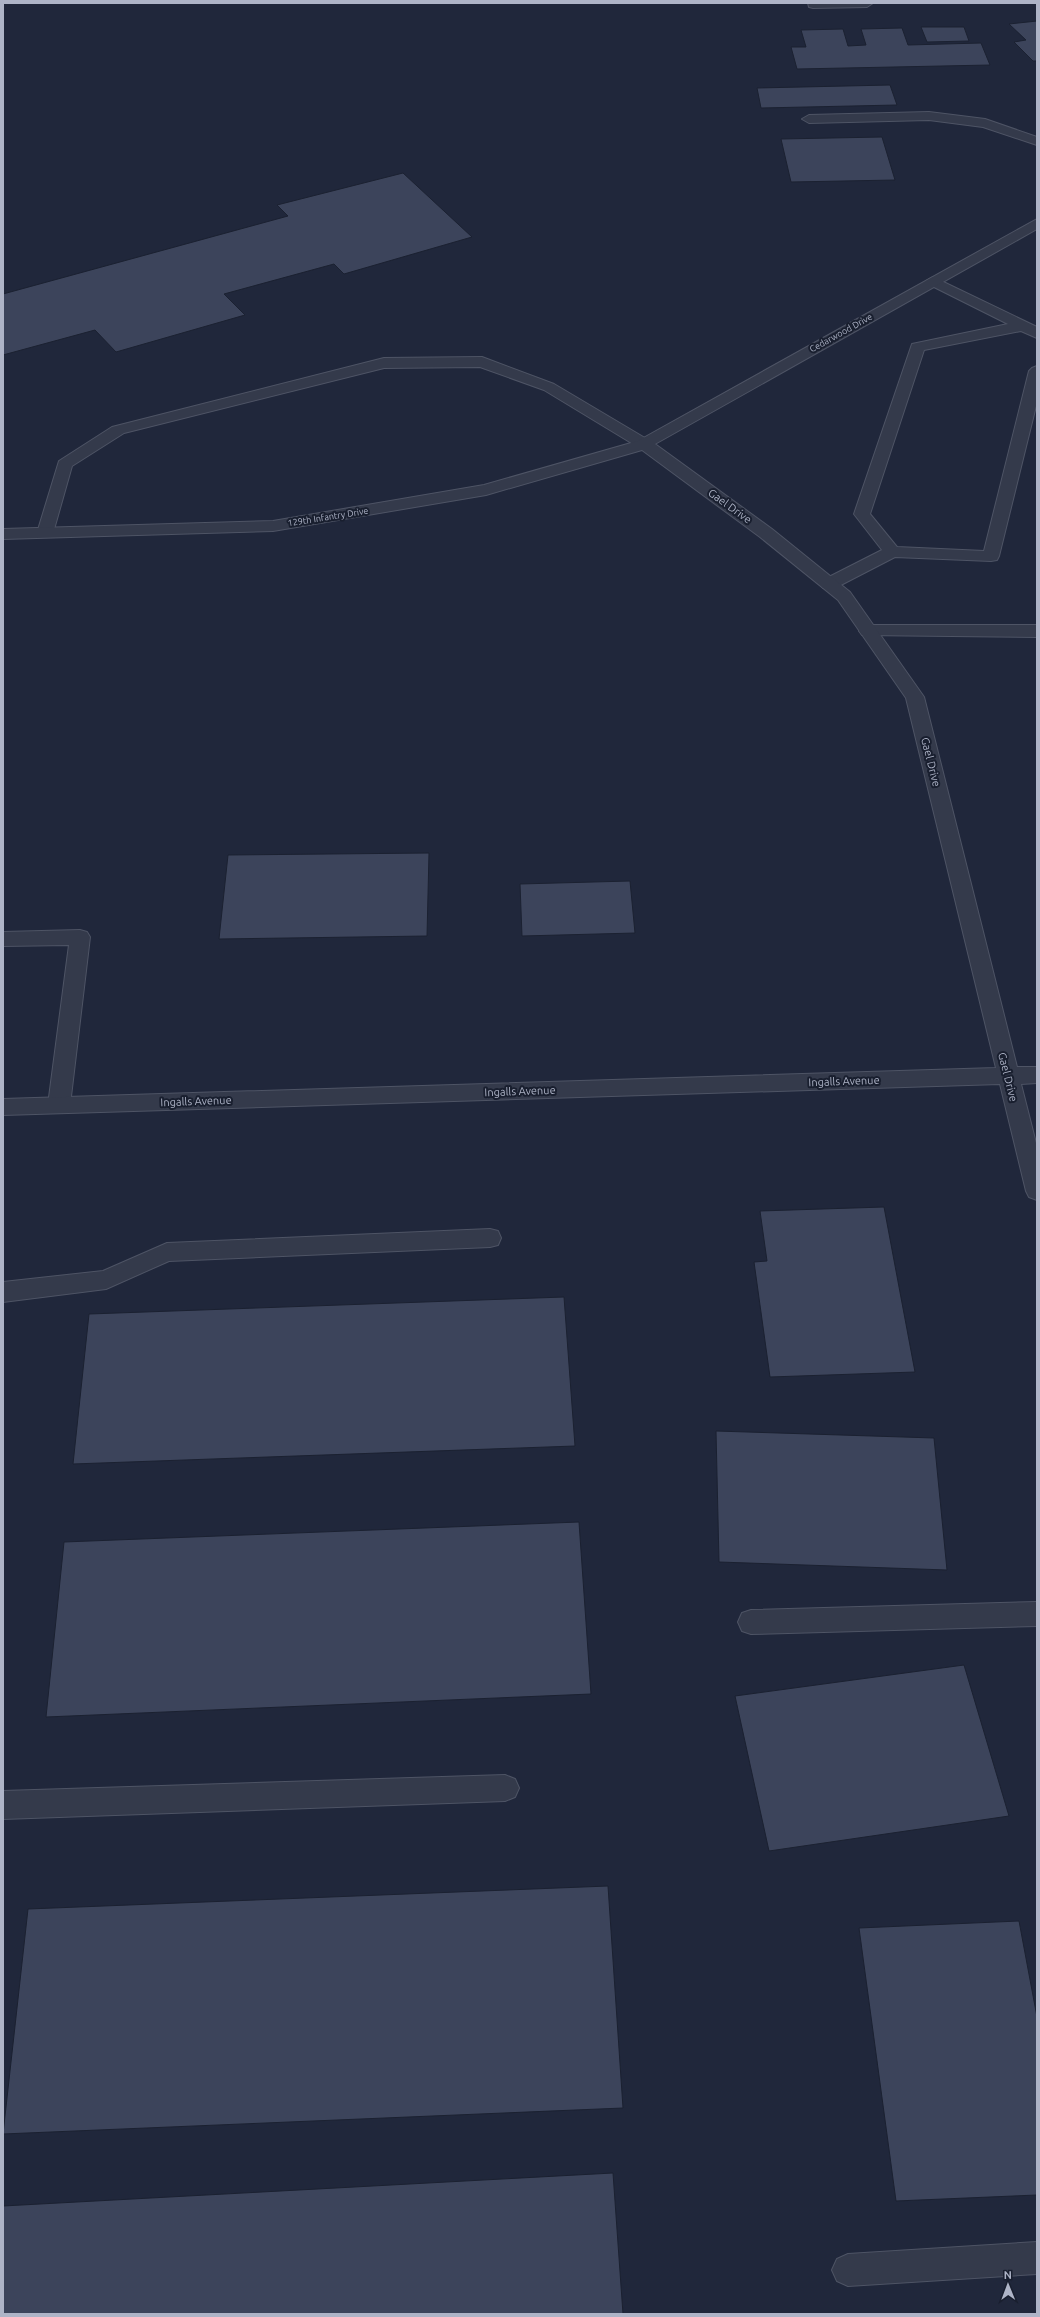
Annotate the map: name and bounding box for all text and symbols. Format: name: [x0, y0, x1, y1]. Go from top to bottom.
street label: Cedarwood Drive: [808, 312, 874, 354]
street label: Gael Drive: [706, 486, 754, 526]
street label: 129th Infantry Drive: [287, 506, 369, 528]
street label: Gael Drive: [919, 736, 943, 788]
street label: Gael Drive: [996, 1051, 1020, 1103]
street label: Ingalls Avenue: [808, 1074, 880, 1088]
street label: Ingalls Avenue: [484, 1084, 556, 1098]
street label: Ingalls Avenue: [160, 1094, 232, 1108]
north arrow: [988, 2265, 1028, 2305]
text: N: [1004, 2269, 1012, 2281]

